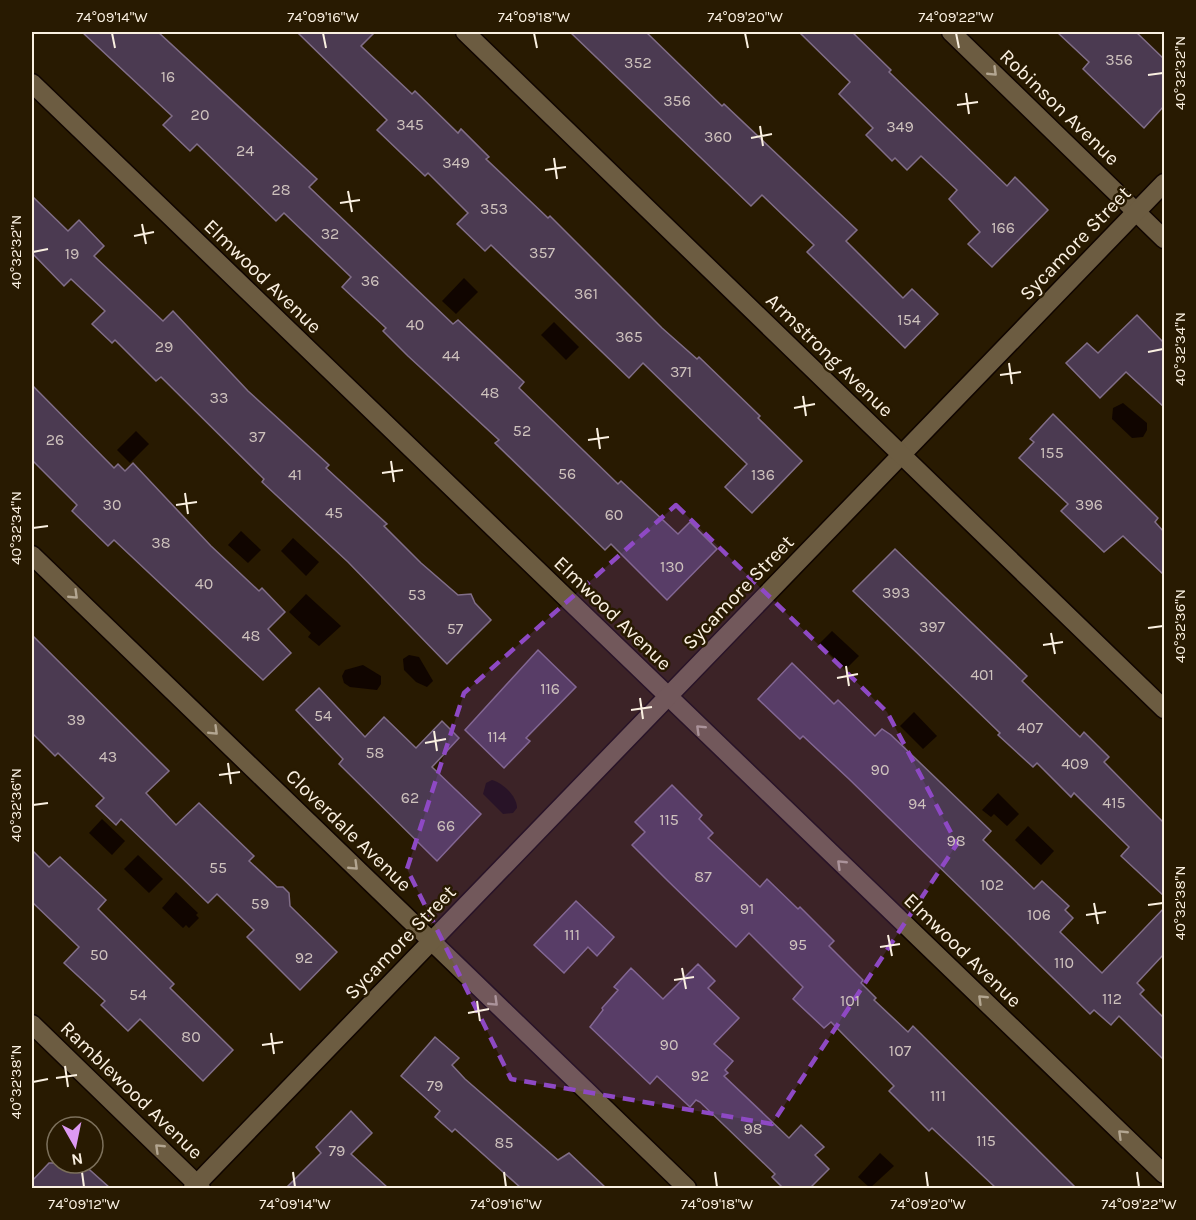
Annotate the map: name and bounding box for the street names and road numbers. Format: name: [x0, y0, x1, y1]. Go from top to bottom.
street label: Robinson Avenue: [995, 45, 1124, 170]
street label: Sycamore Street: [1015, 181, 1136, 305]
street label: Elmwood Avenue: [199, 214, 326, 338]
street label: Armstrong Avenue: [761, 289, 898, 422]
street label: Sycamore Street: [678, 530, 799, 654]
street label: Elmwood Avenue: [549, 551, 676, 675]
street label: Cloverdale Avenue: [281, 765, 416, 896]
street label: Sycamore Street: [340, 880, 461, 1004]
street label: Elmwood Avenue: [899, 888, 1026, 1012]
street label: Ramblewood Avenue: [56, 1017, 207, 1164]

